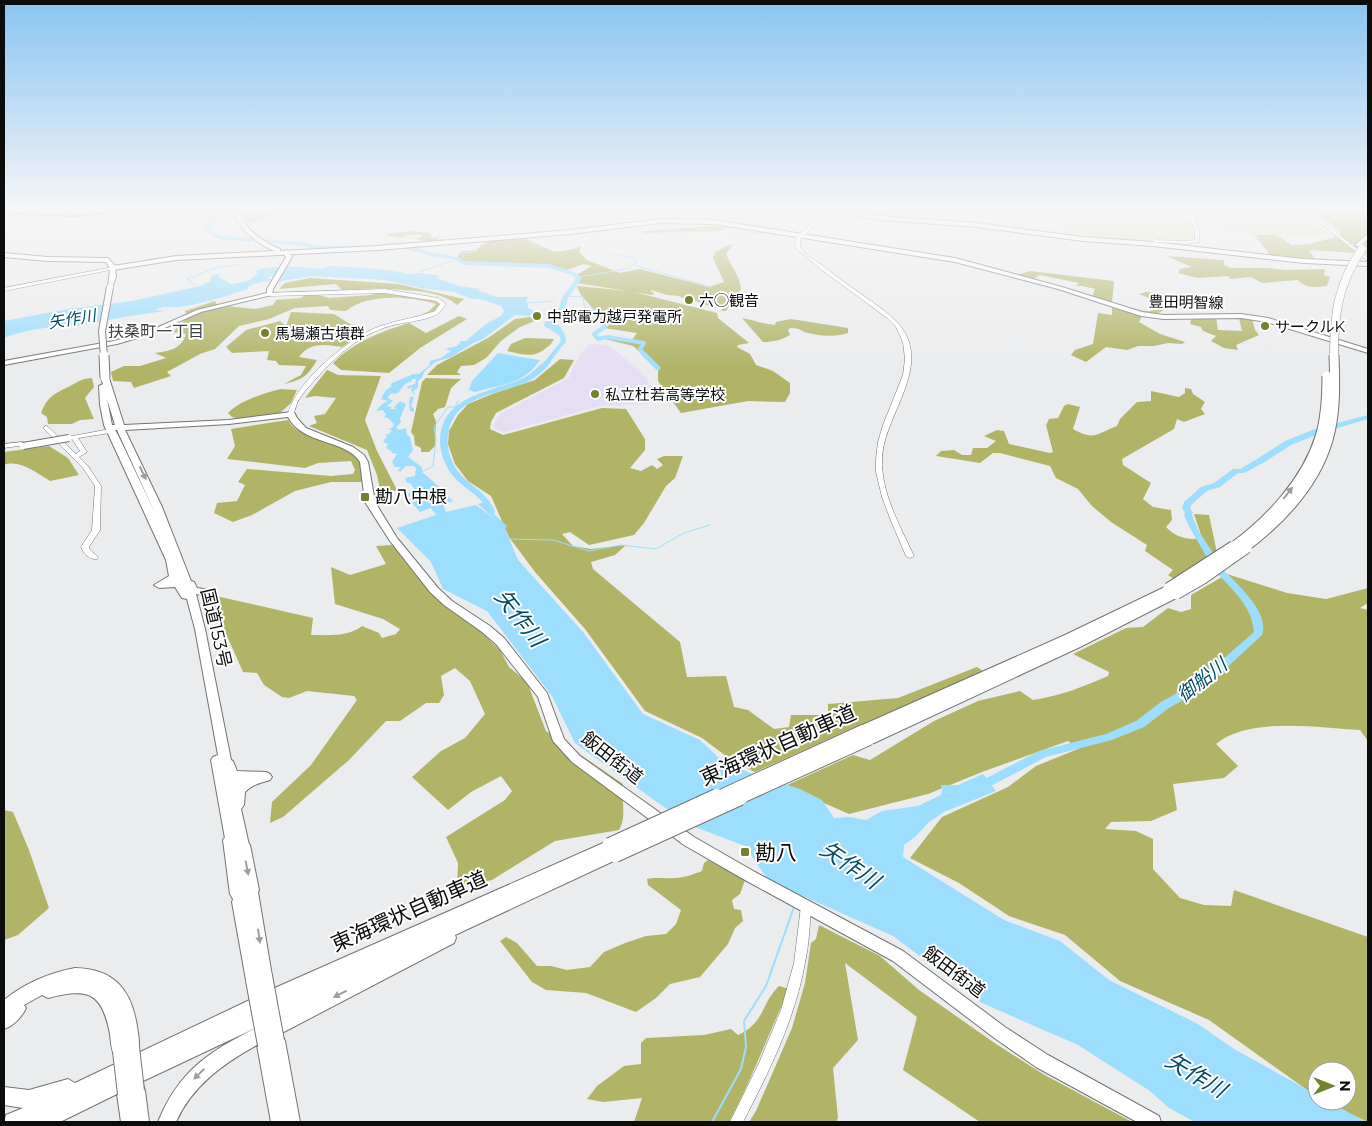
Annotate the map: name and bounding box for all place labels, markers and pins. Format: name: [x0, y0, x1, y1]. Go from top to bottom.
place label: 六◯観音: [699, 291, 759, 310]
marker: 六◯観音: [683, 294, 695, 306]
place label: 中部電力越戸発電所: [547, 307, 682, 326]
marker: 中部電力越戸発電所: [531, 310, 543, 322]
place label: サークルK: [1275, 317, 1346, 336]
marker: サークルK: [1259, 320, 1271, 332]
place label: 馬場瀬古墳群: [275, 324, 365, 343]
marker: 馬場瀬古墳群: [259, 327, 271, 339]
place label: 私立杜若高等学校: [605, 385, 725, 404]
marker: 私立杜若高等学校: [589, 388, 601, 400]
place label: 勘八中根: [375, 486, 447, 508]
marker: 勘八中根: [359, 491, 371, 503]
place label: 勘八: [755, 840, 797, 865]
marker: 勘八: [739, 846, 751, 858]

